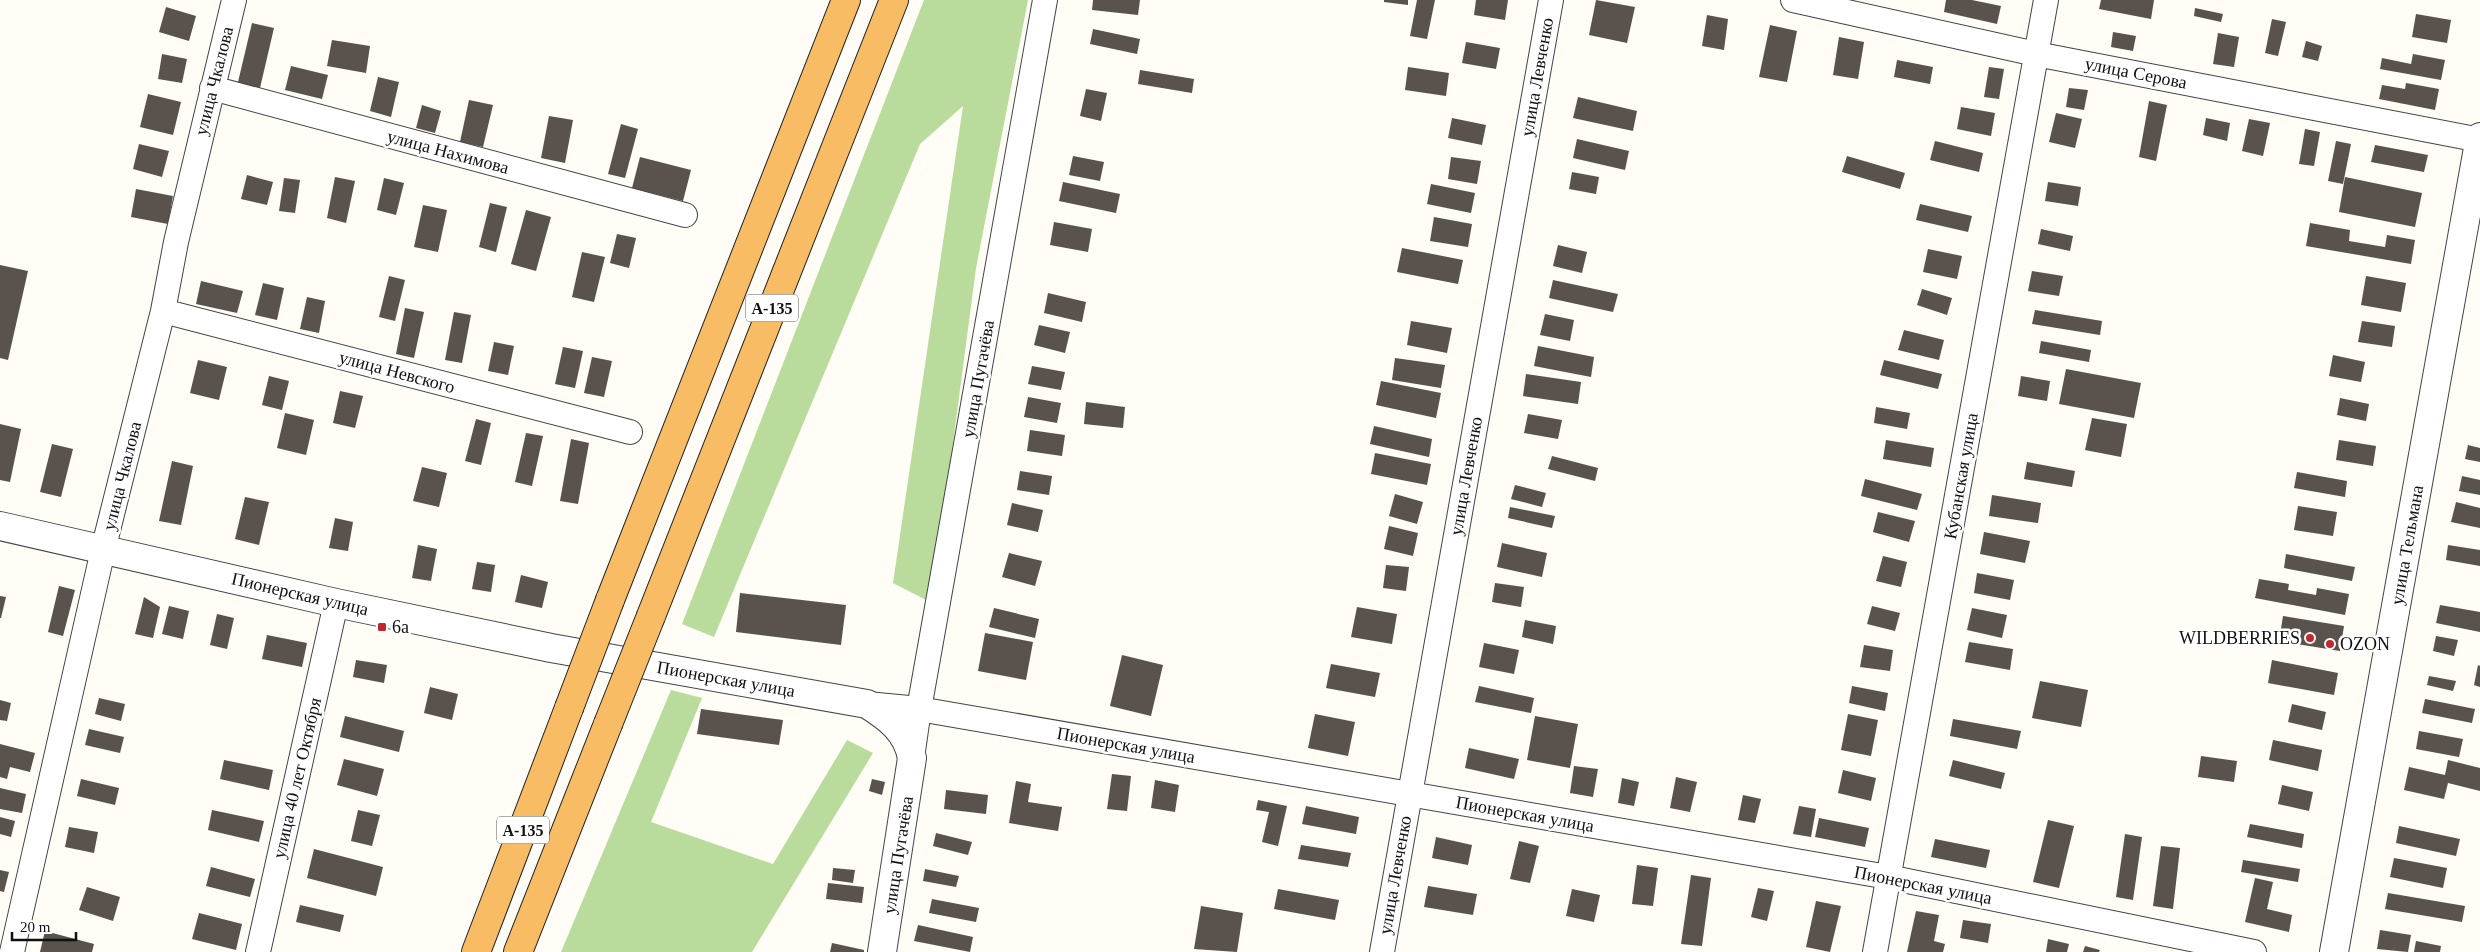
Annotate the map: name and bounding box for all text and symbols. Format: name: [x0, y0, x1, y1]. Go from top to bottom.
street label: улица Левченко: [1517, 16, 1557, 138]
street label: улица Чкалова: [191, 24, 237, 138]
street label: улица Серова: [2083, 53, 2189, 93]
street label: улица Нахимова: [385, 126, 511, 178]
road number: А-135: [746, 294, 798, 322]
street label: улица Пугачёва: [958, 319, 998, 439]
street label: улица Невского: [337, 347, 457, 397]
street label: Кубанская улица: [1940, 411, 1982, 541]
street label: улица Левченко: [1446, 415, 1486, 537]
street label: улица Чкалова: [99, 419, 145, 533]
street label: улица Тельмана: [2387, 484, 2427, 606]
street label: Пионерская улица: [230, 569, 370, 619]
place label: 6а: [392, 617, 409, 637]
marker: 6а: [376, 621, 388, 633]
place label: WILDBERRIES: [2179, 628, 2300, 648]
marker: WILDBERRIES: [2304, 632, 2316, 644]
place label: OZON: [2340, 634, 2390, 654]
marker: OZON: [2324, 638, 2336, 650]
street label: Пионерская улица: [655, 657, 797, 701]
street label: улица 40 лет Октября: [269, 696, 325, 860]
street label: Пионерская улица: [1055, 723, 1197, 767]
street label: Пионерская улица: [1454, 792, 1596, 836]
street label: улица Пугачёва: [879, 795, 917, 915]
street label: улица Левченко: [1375, 814, 1415, 936]
road number: А-135: [497, 816, 549, 844]
street label: Пионерская улица: [1852, 862, 1994, 908]
scale bar: [12, 910, 76, 942]
text: 20 m: [20, 919, 51, 935]

